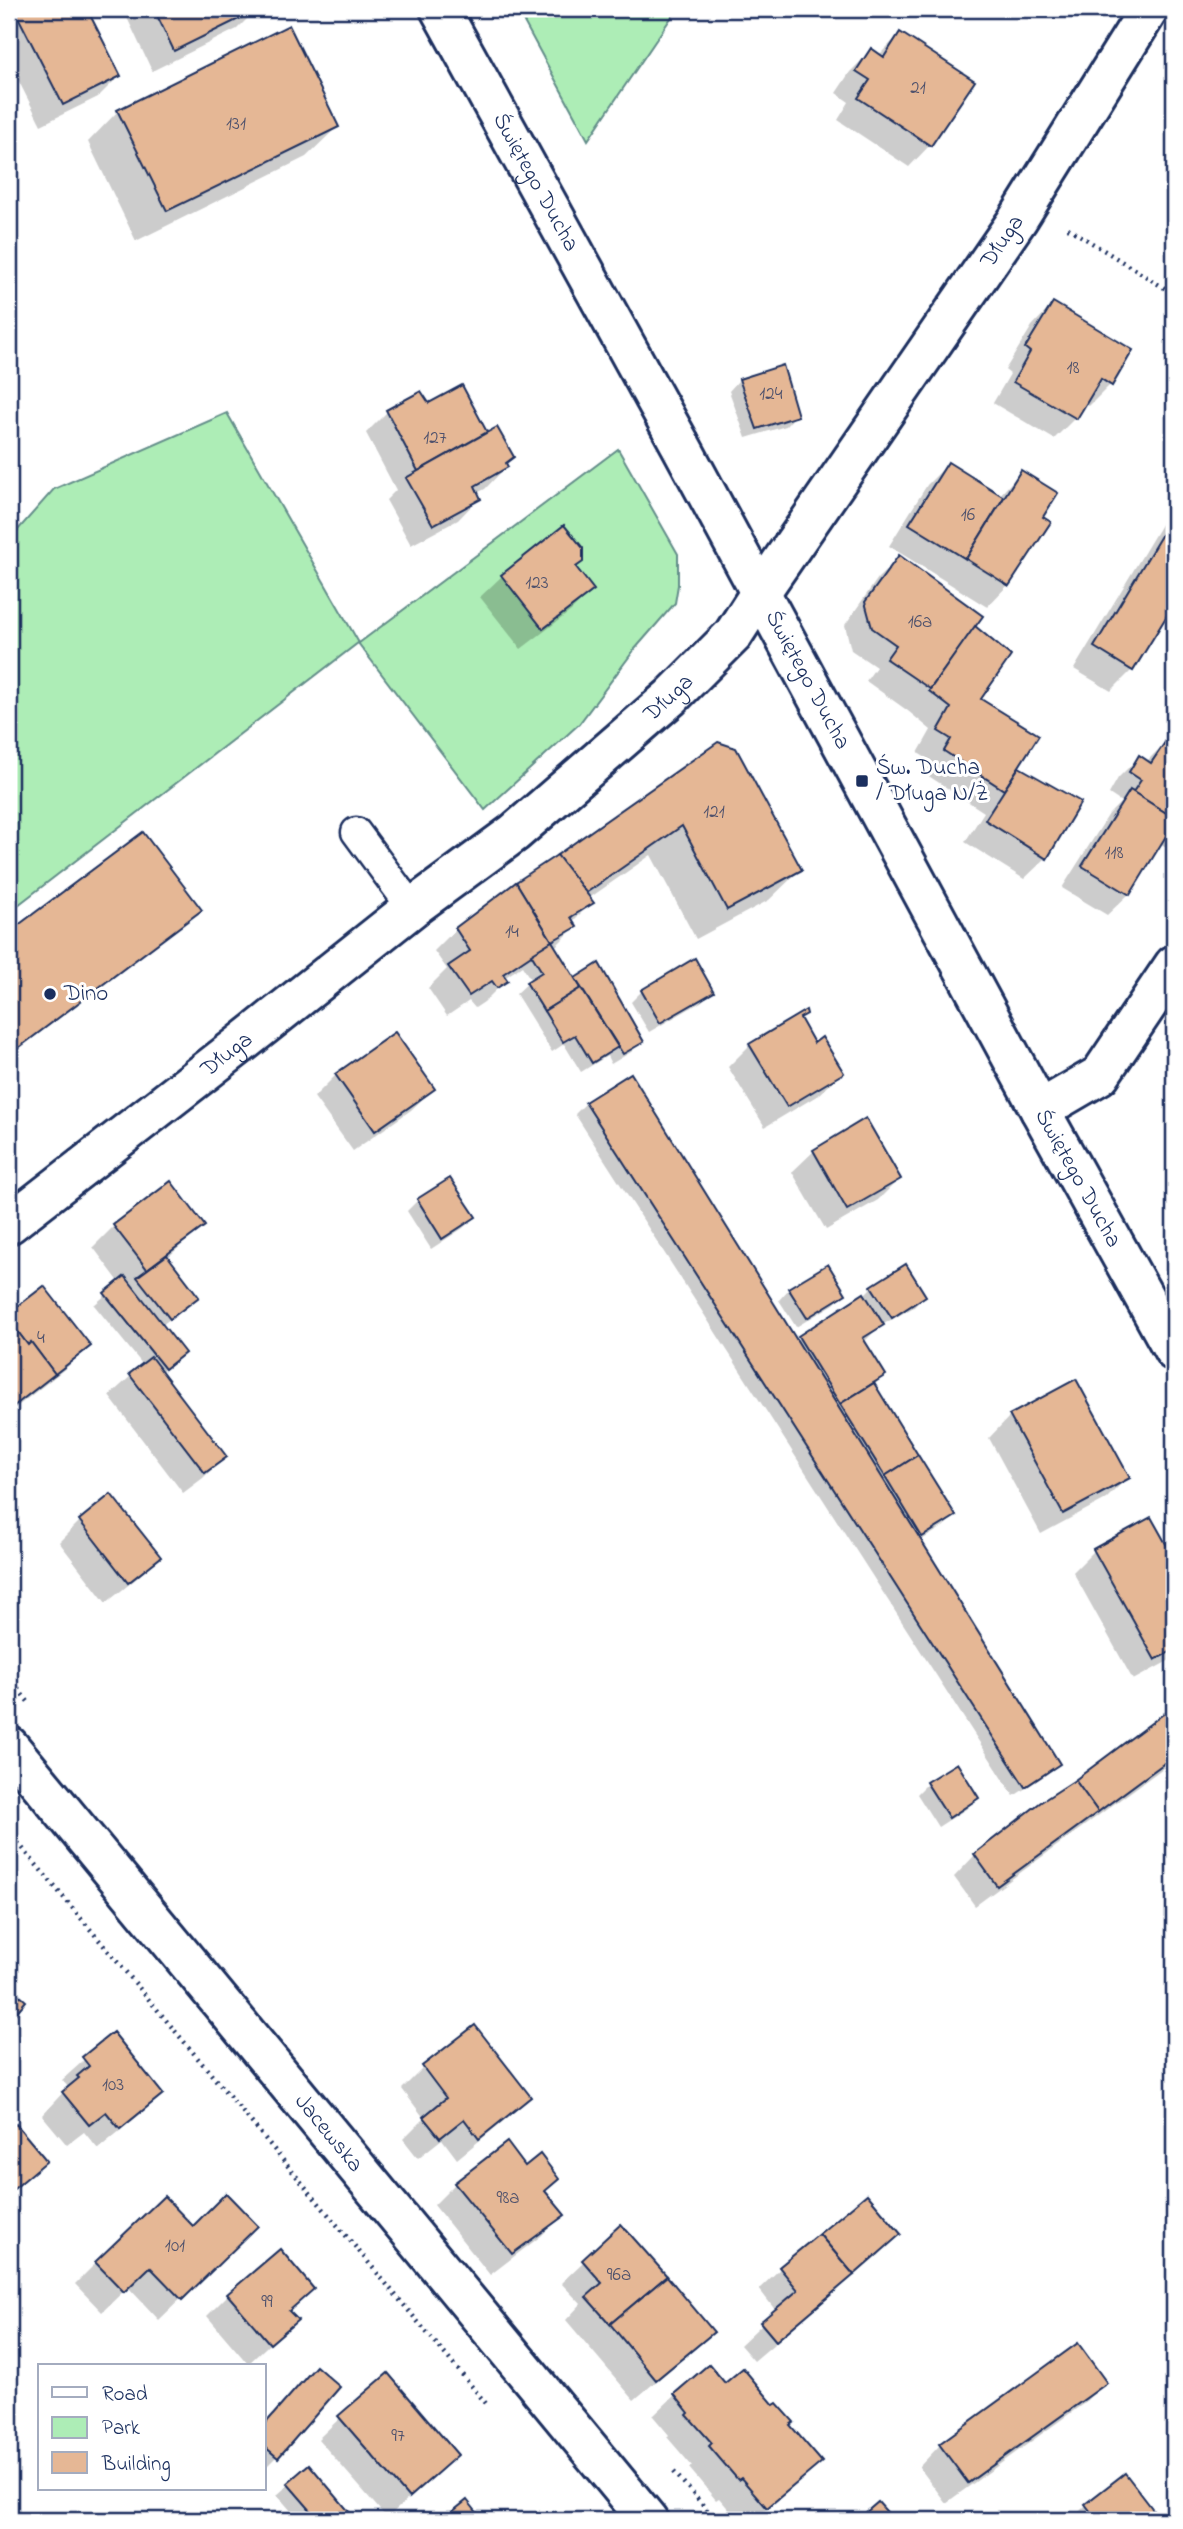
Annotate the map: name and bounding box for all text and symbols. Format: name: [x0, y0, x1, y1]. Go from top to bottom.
house number: 21: [910, 75, 926, 102]
street label: Świętego Ducha: [484, 107, 587, 258]
house number: 131: [226, 111, 246, 138]
street label: Długa: [972, 208, 1033, 276]
house number: 18: [1066, 355, 1080, 382]
house number: 124: [759, 381, 783, 408]
house number: 127: [423, 425, 447, 452]
house number: 16: [961, 502, 975, 529]
house number: 123: [525, 570, 549, 597]
street label: Świętego Ducha: [756, 604, 859, 756]
house number: 16a: [908, 609, 932, 636]
street label: Długa: [636, 667, 701, 731]
place label: Św. Ducha / Długa N/Ż: [876, 752, 988, 812]
marker: Św. Ducha / Długa N/Ż: [854, 773, 870, 789]
house number: 121: [703, 799, 725, 826]
house number: 118: [1104, 840, 1124, 867]
house number: 14: [505, 919, 519, 946]
place label: Dino: [63, 978, 108, 1011]
marker: Dino: [42, 986, 58, 1002]
street label: Długa: [193, 1024, 260, 1086]
street label: Świętego Ducha: [1026, 1103, 1130, 1254]
house number: 4: [37, 1325, 45, 1352]
house number: 103: [102, 2072, 124, 2099]
street label: Jacewska: [286, 2087, 371, 2180]
house number: 98a: [496, 2185, 520, 2212]
house number: 101: [165, 2233, 185, 2260]
house number: 96a: [607, 2262, 631, 2289]
house number: 99: [261, 2289, 273, 2316]
legend: [38, 2364, 266, 2490]
text: Road: [102, 2380, 148, 2410]
text: Park: [102, 2414, 141, 2444]
house number: 97: [391, 2423, 405, 2450]
text: Building: [101, 2450, 171, 2482]

